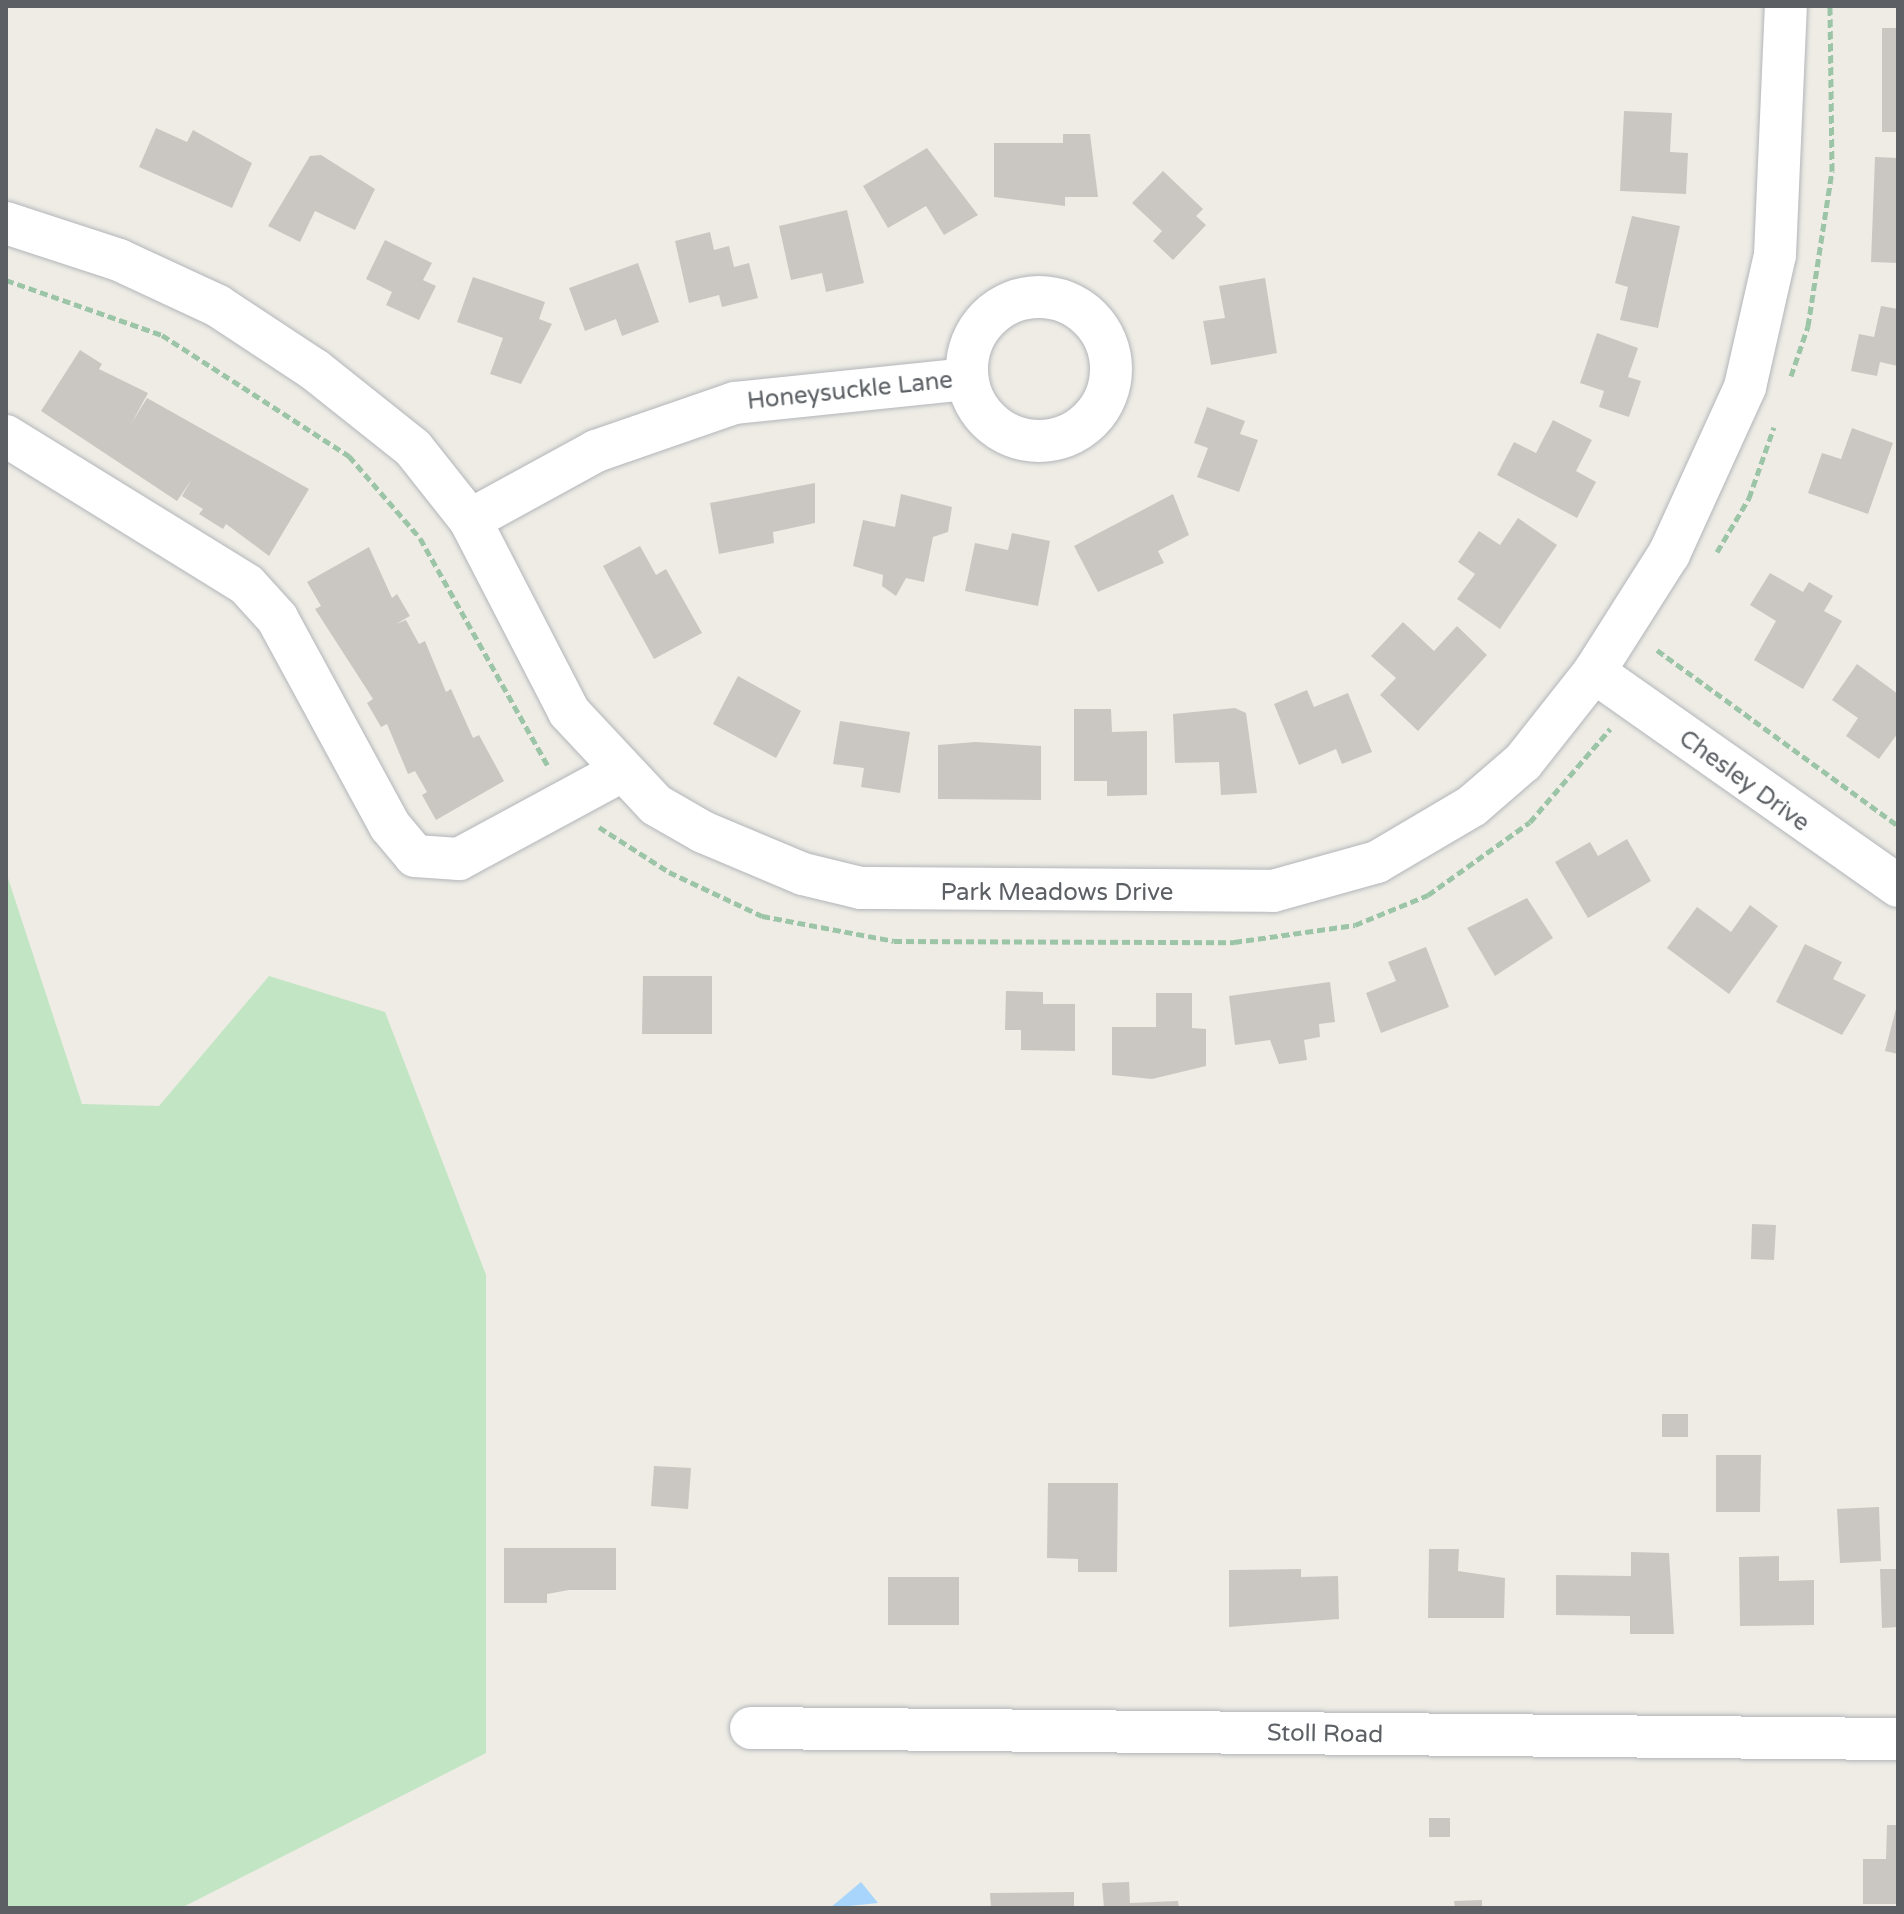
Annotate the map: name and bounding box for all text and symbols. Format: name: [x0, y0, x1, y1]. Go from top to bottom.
street label: Honeysuckle Lane: [746, 366, 954, 416]
street label: Chesley Drive: [1673, 724, 1815, 838]
street label: Park Meadows Drive: [941, 879, 1173, 907]
street label: Stoll Road: [1267, 1719, 1383, 1749]

